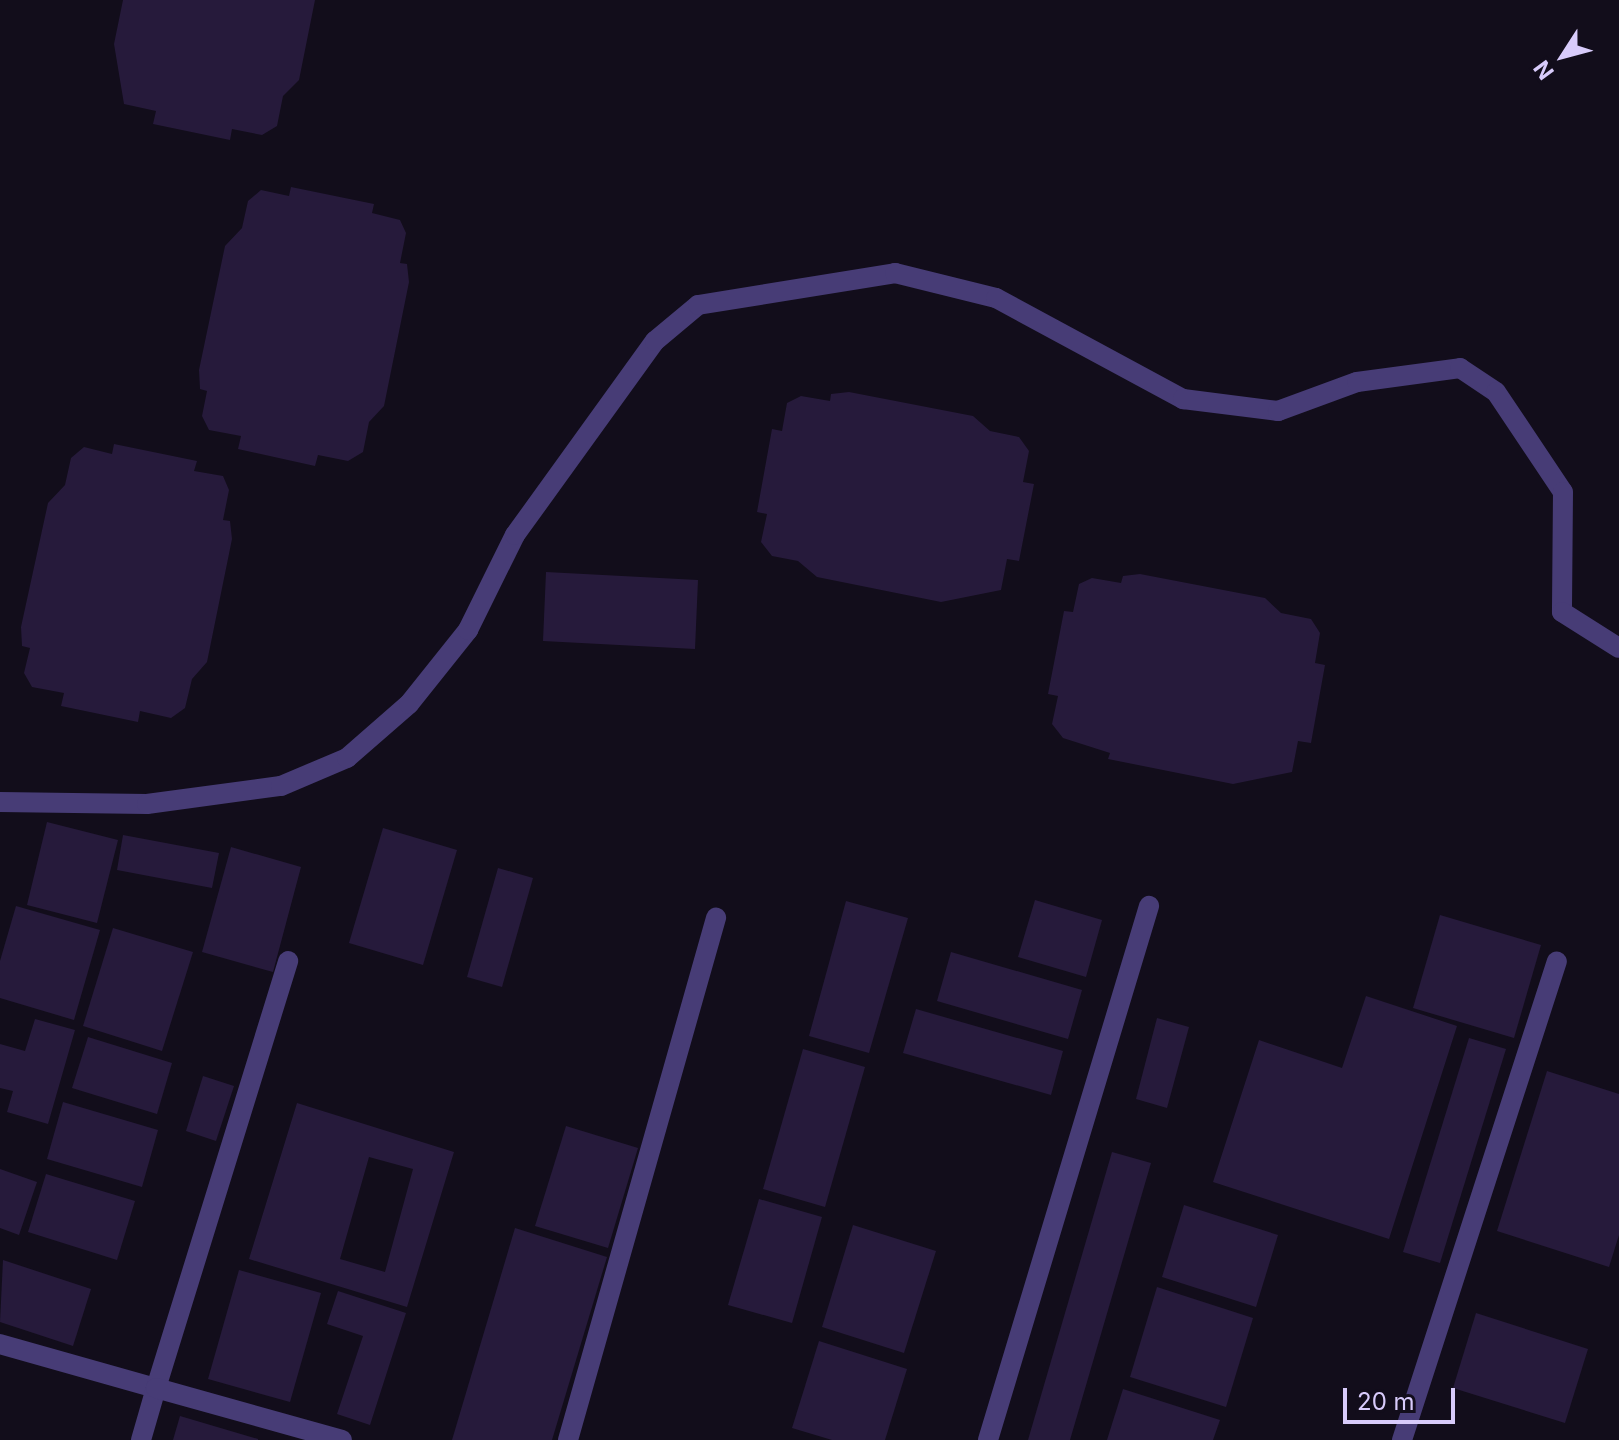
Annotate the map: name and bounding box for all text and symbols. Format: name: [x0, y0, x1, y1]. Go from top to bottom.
north arrow: [1523, 16, 1603, 96]
text: N: [1528, 56, 1559, 85]
scale bar: [1347, 1372, 1459, 1422]
text: 20 m: [1357, 1387, 1415, 1416]

